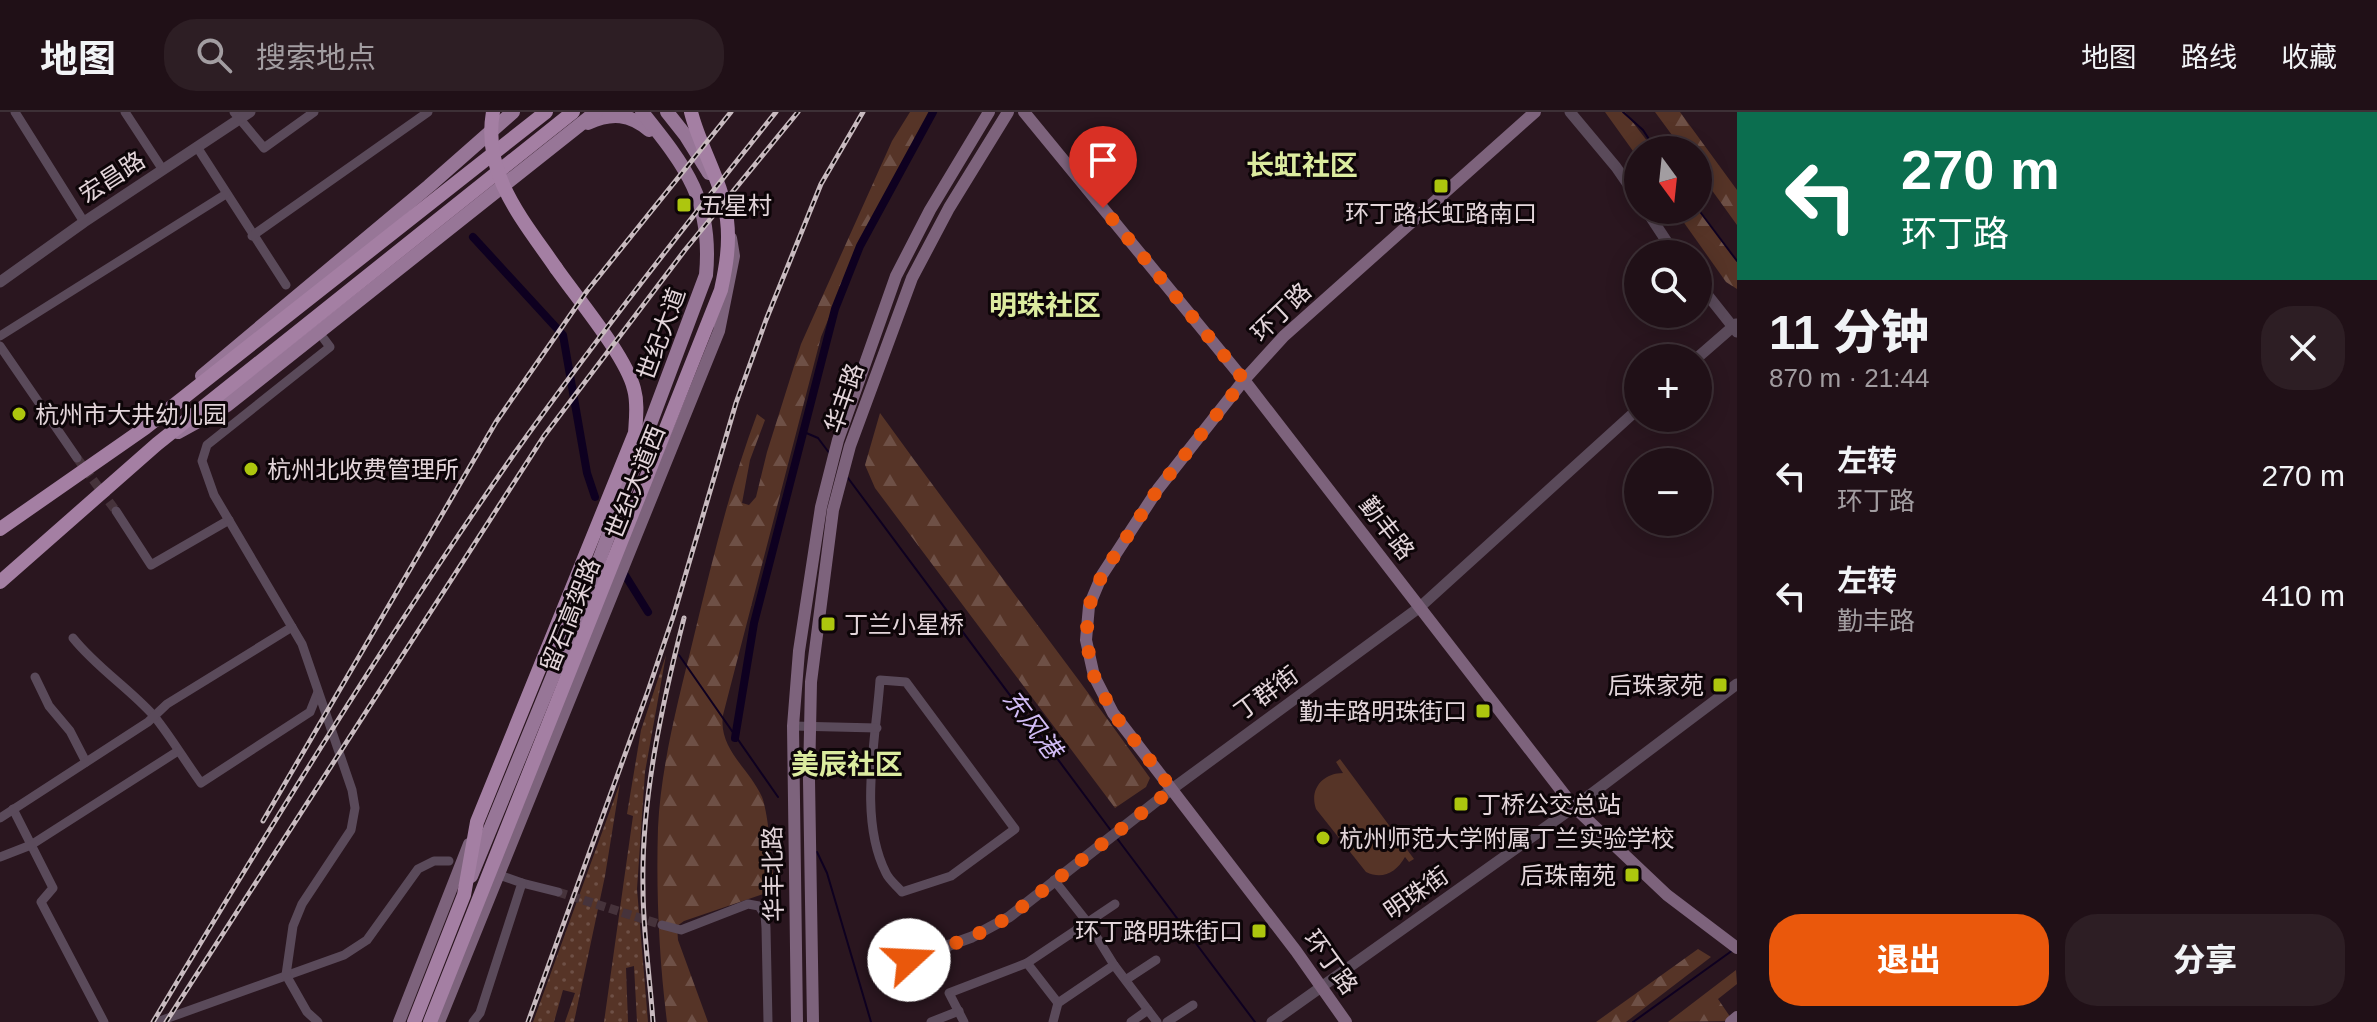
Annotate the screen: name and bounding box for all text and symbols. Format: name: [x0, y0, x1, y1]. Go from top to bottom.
search box: [164, 19, 724, 91]
icon: search: [192, 33, 236, 77]
text: 地图: [40, 38, 116, 80]
text: 搜索地点: [256, 41, 376, 74]
text: 地图: [2081, 42, 2137, 73]
text: 路线: [2181, 42, 2237, 73]
text: 收藏: [2281, 42, 2337, 73]
pin: [1069, 126, 1137, 208]
north arrow: [1624, 136, 1712, 224]
map controls: [1624, 136, 1712, 536]
icon: arrive: [1081, 138, 1125, 182]
text: 270 m: [1901, 138, 2060, 201]
icon: left: [1769, 144, 1873, 248]
street label: 宏昌路: [74, 146, 150, 208]
district label: 长虹社区: [1246, 150, 1358, 181]
marker: 环丁路长虹路南口: [1432, 177, 1450, 195]
place label: 五星村: [700, 192, 772, 219]
marker: 五星村: [675, 196, 693, 214]
place label: 环丁路长虹路南口: [1345, 200, 1537, 227]
text: 环丁路: [1901, 213, 2009, 254]
button: search: [1624, 240, 1712, 328]
street label: 环丁路: [1246, 277, 1316, 347]
street label: 世纪大道: [632, 284, 690, 384]
district label: 明珠社区: [989, 290, 1101, 321]
text: 11 分钟: [1769, 306, 1929, 359]
button: close: [2261, 306, 2345, 390]
button: +: [1624, 344, 1712, 432]
street label: 华丰路: [820, 360, 868, 436]
text: 870 m · 21:44: [1769, 363, 1929, 393]
place label: 杭州市大井幼儿园: [35, 401, 227, 428]
marker: 杭州市大井幼儿园: [10, 405, 28, 423]
street label: 世纪大道西: [600, 421, 670, 543]
text: 左转: [1837, 444, 1897, 477]
button: −: [1624, 448, 1712, 536]
icon: left: [1769, 454, 1813, 498]
place label: 杭州北收费管理所: [267, 456, 459, 483]
text: 270 m: [2262, 459, 2345, 492]
marker: 杭州北收费管理所: [242, 460, 260, 478]
text: 环丁路: [1837, 486, 1915, 516]
street label: 勤丰路: [1354, 491, 1420, 565]
street label: 留石高架路: [535, 554, 605, 676]
text: 左转: [1837, 564, 1897, 597]
icon: left: [1769, 574, 1813, 618]
text: 410 m: [2262, 579, 2345, 612]
text: 勤丰路: [1837, 606, 1915, 636]
place label: 丁兰小星桥: [844, 611, 964, 638]
marker: 丁兰小星桥: [819, 615, 837, 633]
street label: 丁群街: [1229, 661, 1303, 725]
place label: 后珠家苑: [1608, 672, 1704, 699]
marker: 后珠家苑: [1711, 676, 1729, 694]
water label: 东风港: [997, 684, 1070, 767]
place label: 勤丰路明珠街口: [1299, 698, 1467, 725]
marker: 勤丰路明珠街口: [1474, 702, 1492, 720]
district label: 美辰社区: [791, 749, 903, 780]
place label: 丁桥公交总站: [1477, 791, 1621, 818]
marker: 丁桥公交总站: [1452, 795, 1470, 813]
place label: 杭州师范大学附属丁兰实验学校: [1339, 825, 1675, 852]
street label: 华丰北路: [759, 826, 787, 922]
marker: 杭州师范大学附属丁兰实验学校: [1314, 829, 1332, 847]
street label: 明珠街: [1379, 861, 1453, 925]
place label: 后珠南苑: [1520, 862, 1616, 889]
marker: 后珠南苑: [1623, 866, 1641, 884]
button: 退出: [1769, 914, 2049, 1006]
button: 分享: [2065, 914, 2345, 1006]
position arrow: [867, 918, 951, 1002]
place label: 环丁路明珠街口: [1075, 918, 1243, 945]
marker: 环丁路明珠街口: [1250, 922, 1268, 940]
street label: 环丁路: [1299, 925, 1363, 999]

